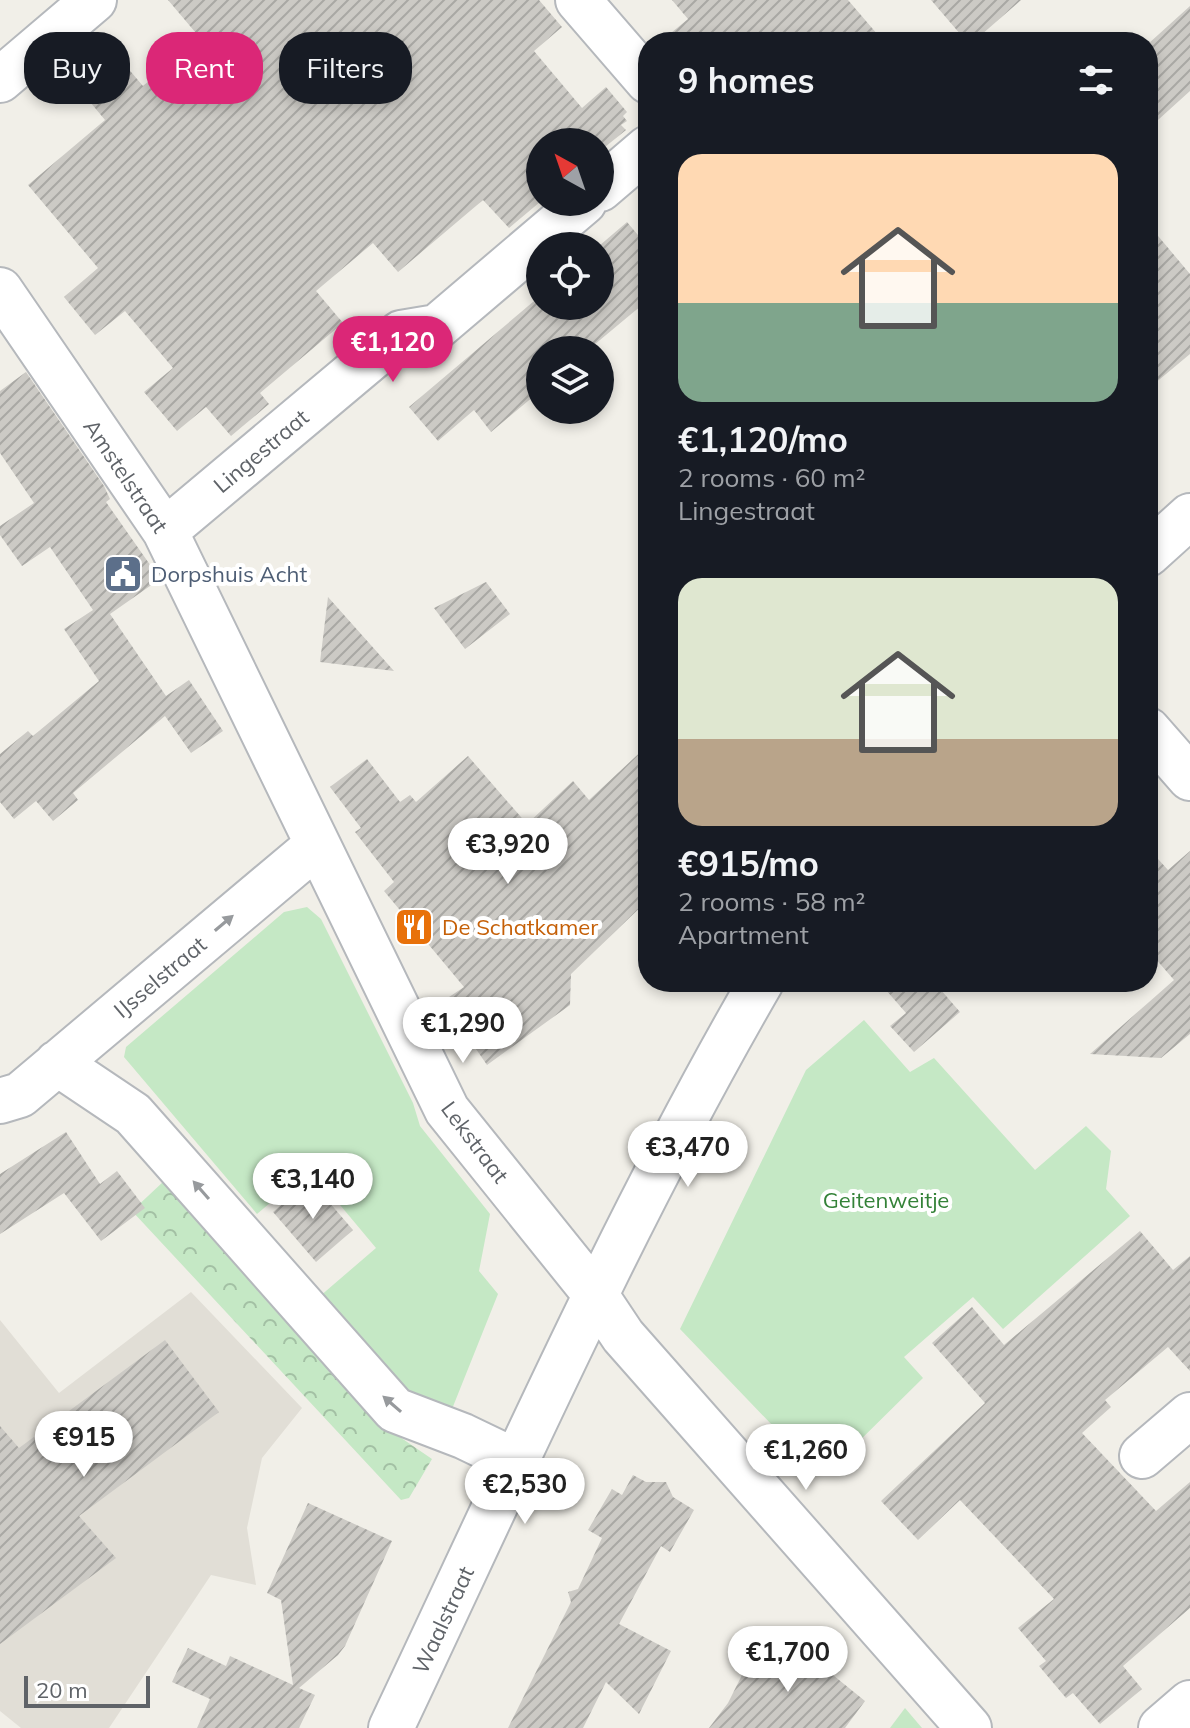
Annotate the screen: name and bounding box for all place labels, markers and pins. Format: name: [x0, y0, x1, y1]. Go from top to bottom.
pin: €1,120: [328, 316, 458, 384]
public building icon: Dorpshuis Acht: [102, 553, 144, 595]
place label: Dorpshuis Acht: [151, 560, 307, 588]
pin: €3,920: [443, 818, 573, 886]
restaurant icon: De Schatkamer: [393, 906, 435, 948]
place label: De Schatkamer: [442, 913, 598, 941]
pin: €1,290: [398, 997, 528, 1065]
pin: €3,470: [623, 1121, 753, 1189]
pin: €3,140: [248, 1153, 378, 1221]
pin: €915: [37, 1411, 131, 1479]
pin: €1,260: [741, 1424, 871, 1492]
pin: €2,530: [460, 1458, 590, 1526]
pin: €1,700: [723, 1626, 853, 1694]

